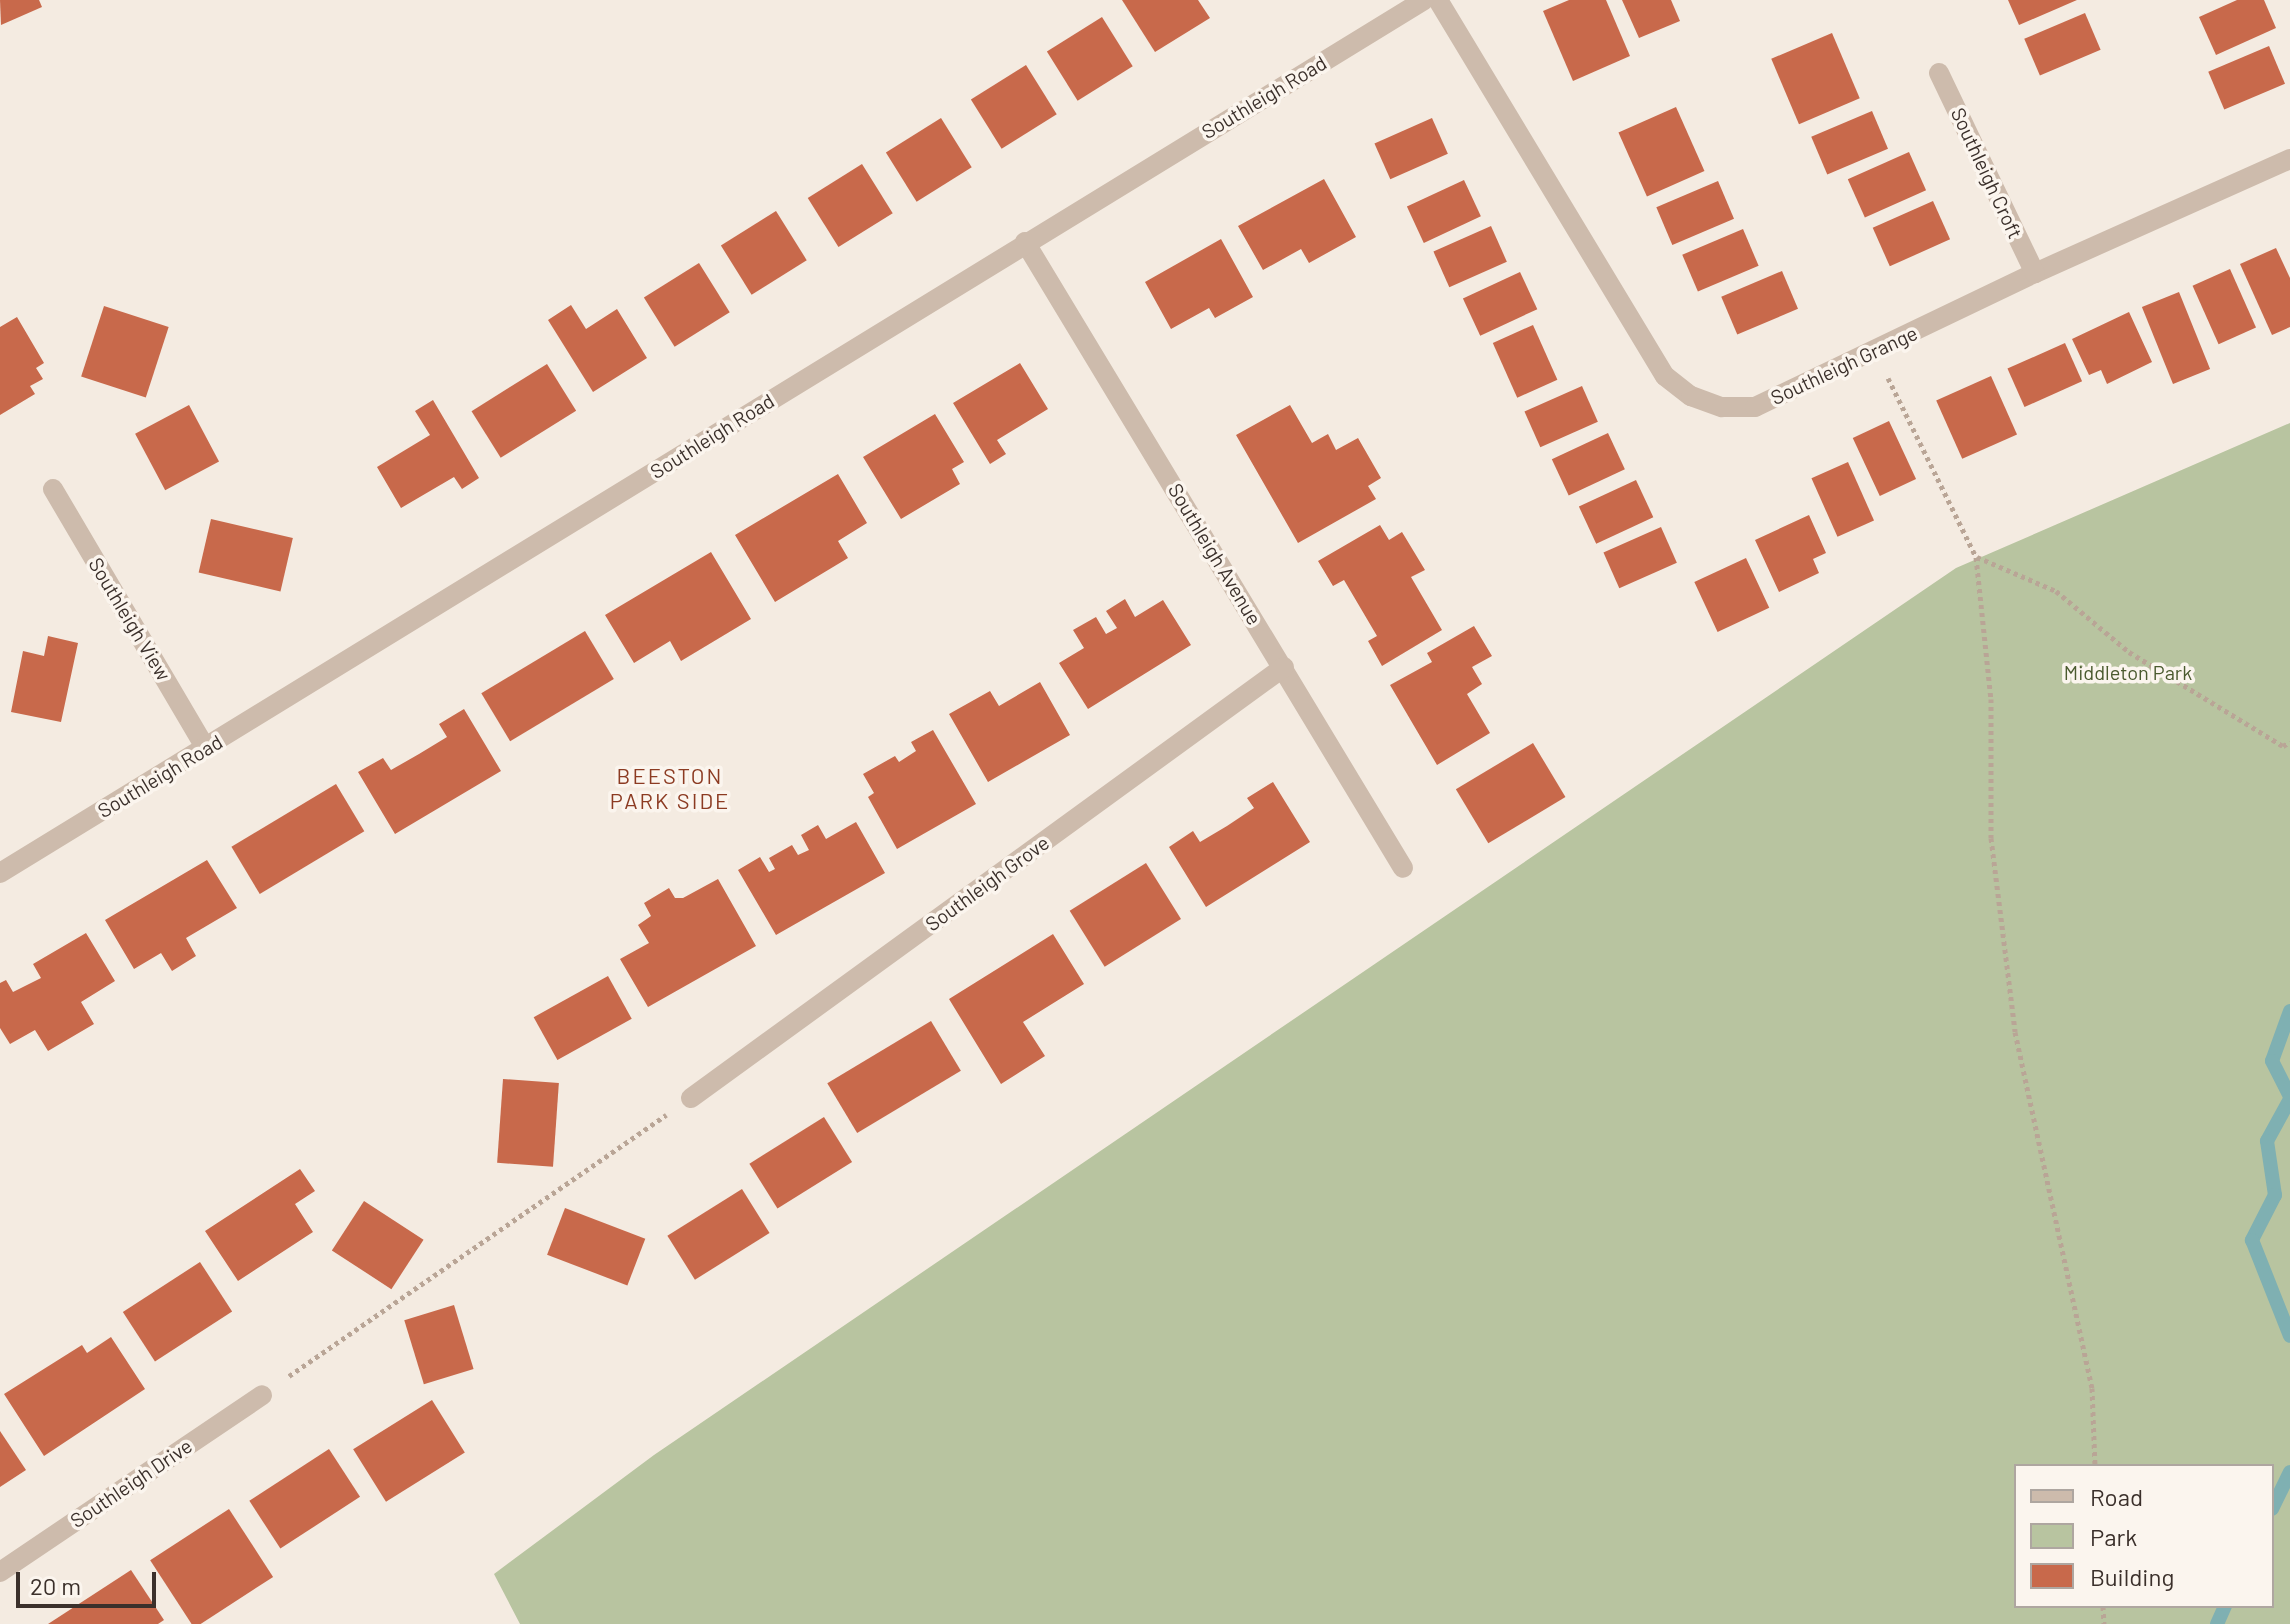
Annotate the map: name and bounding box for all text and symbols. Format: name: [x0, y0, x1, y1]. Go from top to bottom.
street label: Southleigh Road: [1197, 50, 1331, 144]
street label: Southleigh Croft: [1946, 104, 2028, 242]
street label: Southleigh Grange: [1767, 321, 1921, 409]
street label: Southleigh Road: [646, 388, 778, 484]
street label: Southleigh Avenue: [1163, 479, 1267, 629]
street label: Southleigh View: [84, 553, 176, 685]
park label: Middleton Park: [2064, 660, 2192, 684]
street label: Southleigh Road: [93, 729, 227, 823]
district label: BEESTON PARK SIDE: [610, 762, 730, 814]
street label: Southleigh Grove: [921, 830, 1053, 936]
street label: Southleigh Drive: [66, 1433, 196, 1533]
legend: [2014, 1464, 2274, 1608]
text: Road: [2090, 1482, 2143, 1511]
text: Park: [2090, 1522, 2137, 1551]
scale bar: [20, 1556, 160, 1606]
text: Building: [2090, 1562, 2174, 1591]
text: 20 m: [30, 1571, 81, 1600]

